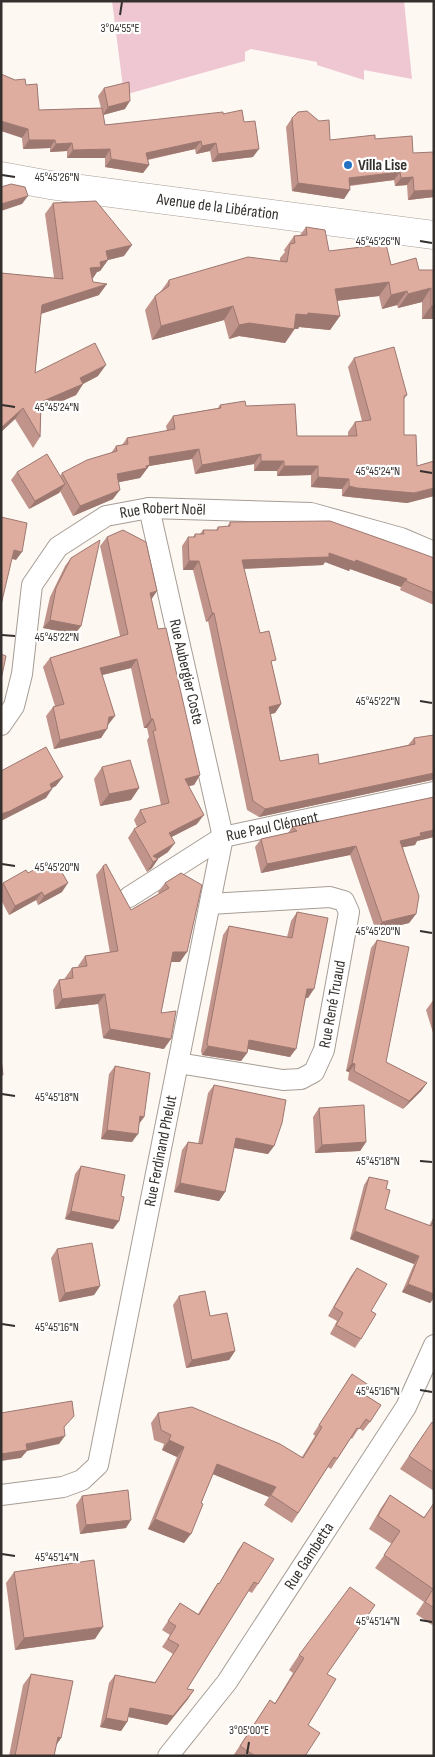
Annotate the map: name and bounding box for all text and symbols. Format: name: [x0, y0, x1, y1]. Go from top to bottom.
text: 3°04'55"E: [101, 21, 140, 36]
place label: Villa Lise: [358, 156, 407, 175]
marker: Villa Lise: [342, 159, 354, 171]
text: 45°45'26"N: [35, 170, 79, 185]
street label: Avenue de la Libération: [155, 189, 280, 224]
text: 45°45'26"N: [356, 234, 400, 249]
text: 45°45'24"N: [35, 400, 79, 415]
text: 45°45'24"N: [356, 464, 400, 479]
street label: Rue Robert Noël: [118, 499, 206, 523]
street label: Rue Aubergier Coste: [165, 617, 207, 727]
text: 45°45'22"N: [35, 630, 79, 645]
text: 45°45'22"N: [356, 694, 400, 709]
street label: Rue Paul Clément: [225, 807, 320, 846]
text: 45°45'20"N: [35, 860, 79, 875]
text: 45°45'20"N: [356, 924, 400, 939]
street label: Rue René Truaud: [315, 959, 350, 1049]
text: 45°45'18"N: [35, 1090, 79, 1105]
street label: Rue Ferdinand Phelut: [140, 1093, 181, 1208]
text: 45°45'18"N: [356, 1154, 400, 1169]
text: 45°45'16"N: [35, 1320, 79, 1335]
text: 45°45'16"N: [356, 1384, 400, 1399]
street label: Rue Gambetta: [280, 1519, 338, 1593]
text: 45°45'14"N: [35, 1550, 79, 1565]
text: 45°45'14"N: [356, 1614, 400, 1629]
text: 3°05'00"E: [229, 1723, 269, 1738]

